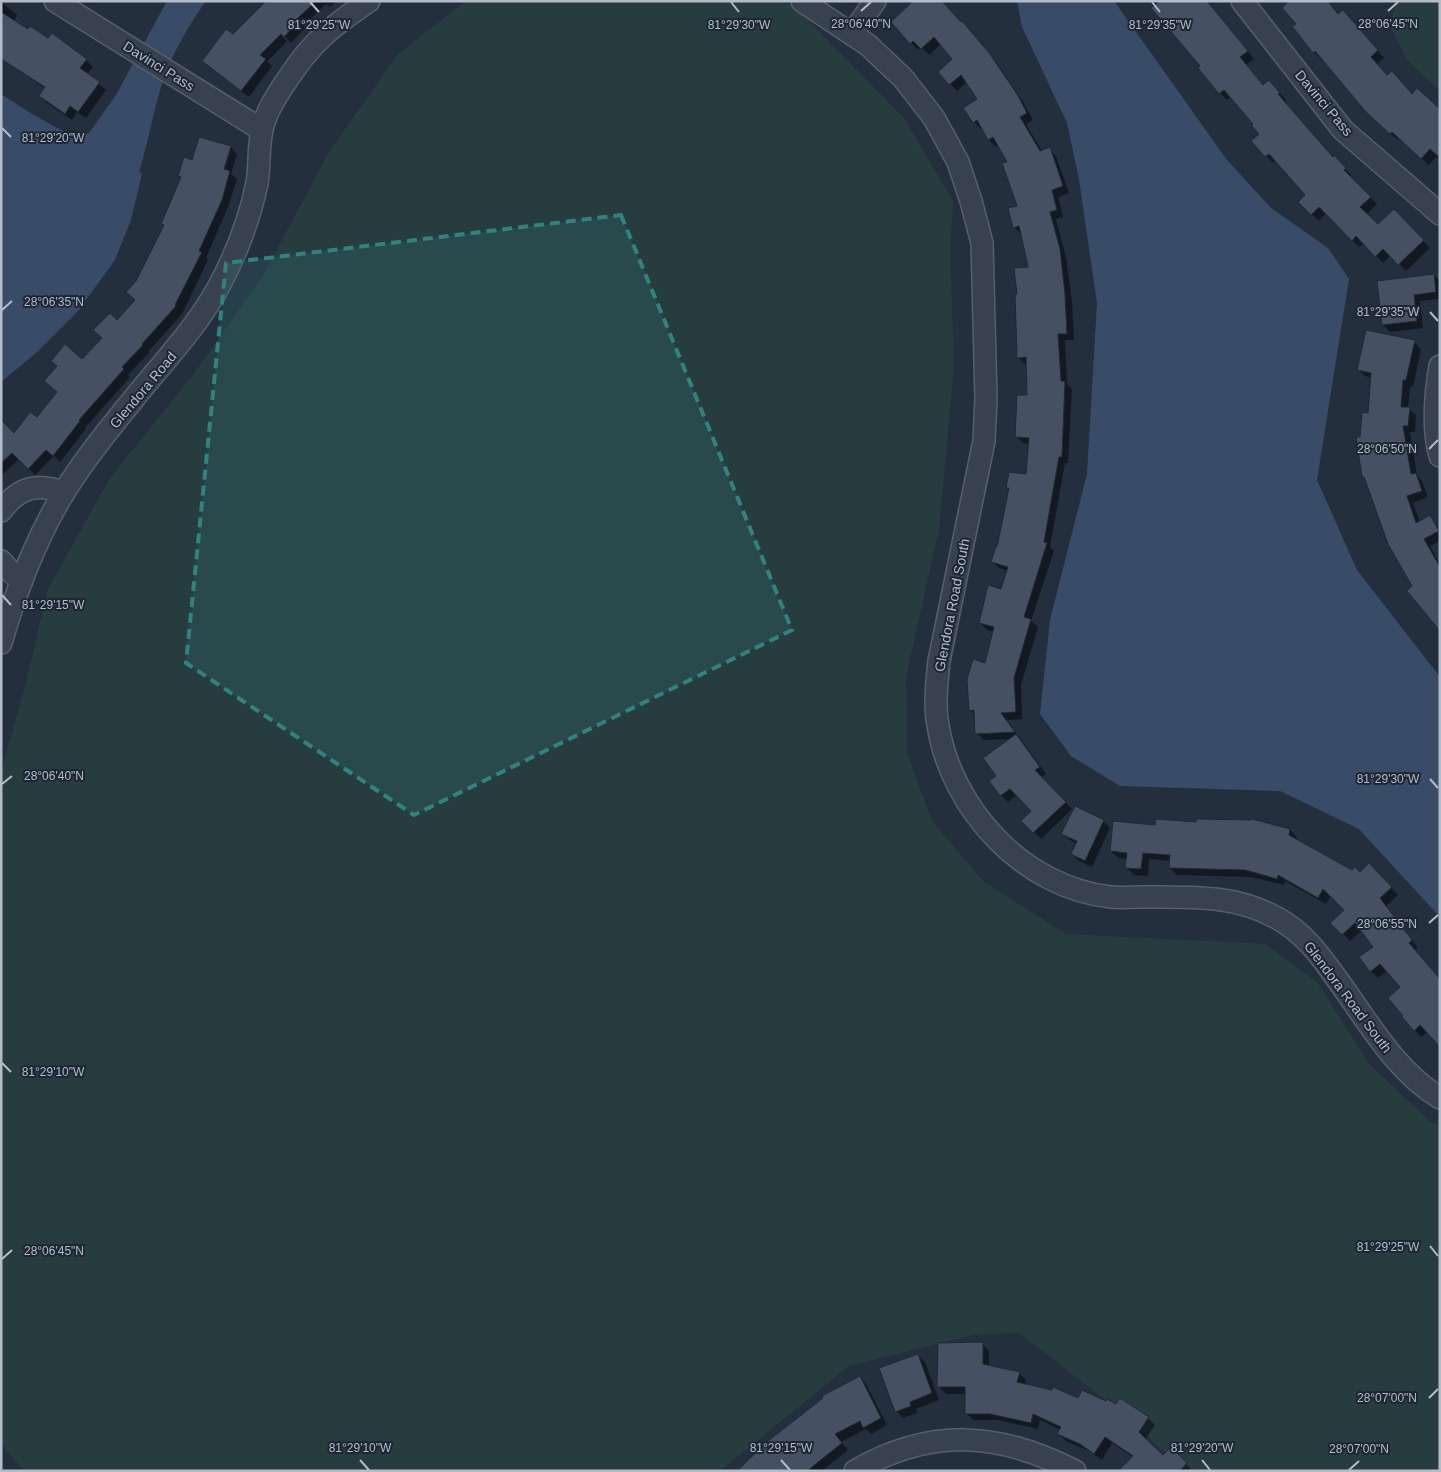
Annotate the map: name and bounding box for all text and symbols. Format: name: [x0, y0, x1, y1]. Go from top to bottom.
text: 28°06'40"N: [831, 17, 891, 31]
text: 28°06'45"N: [1358, 17, 1418, 31]
text: 81°29'25"W: [288, 18, 351, 32]
text: 81°29'30"W: [708, 18, 771, 32]
text: 81°29'35"W: [1129, 18, 1192, 32]
street label: Davinci Pass: [120, 38, 198, 94]
street label: Davinci Pass: [1292, 67, 1356, 139]
text: 81°29'20"W: [22, 131, 85, 145]
text: 28°06'35"N: [24, 295, 84, 309]
text: 81°29'35"W: [1357, 305, 1420, 319]
street label: Glendora Road: [106, 348, 180, 432]
text: 28°06'50"N: [1357, 442, 1417, 456]
street label: Glendora Road South: [931, 537, 973, 673]
text: 81°29'15"W: [22, 598, 85, 612]
text: 28°06'40"N: [24, 769, 84, 783]
text: 81°29'30"W: [1357, 772, 1420, 786]
text: 28°06'55"N: [1357, 917, 1417, 931]
street label: Glendora Road South: [1301, 938, 1395, 1056]
text: 81°29'10"W: [22, 1065, 85, 1079]
text: 81°29'25"W: [1357, 1240, 1420, 1254]
text: 28°06'45"N: [24, 1244, 84, 1258]
text: 28°07'00"N: [1357, 1391, 1417, 1405]
text: 81°29'10"W: [329, 1441, 392, 1455]
text: 81°29'15"W: [750, 1441, 813, 1455]
text: 81°29'20"W: [1171, 1441, 1234, 1455]
text: 28°07'00"N: [1329, 1442, 1389, 1456]

